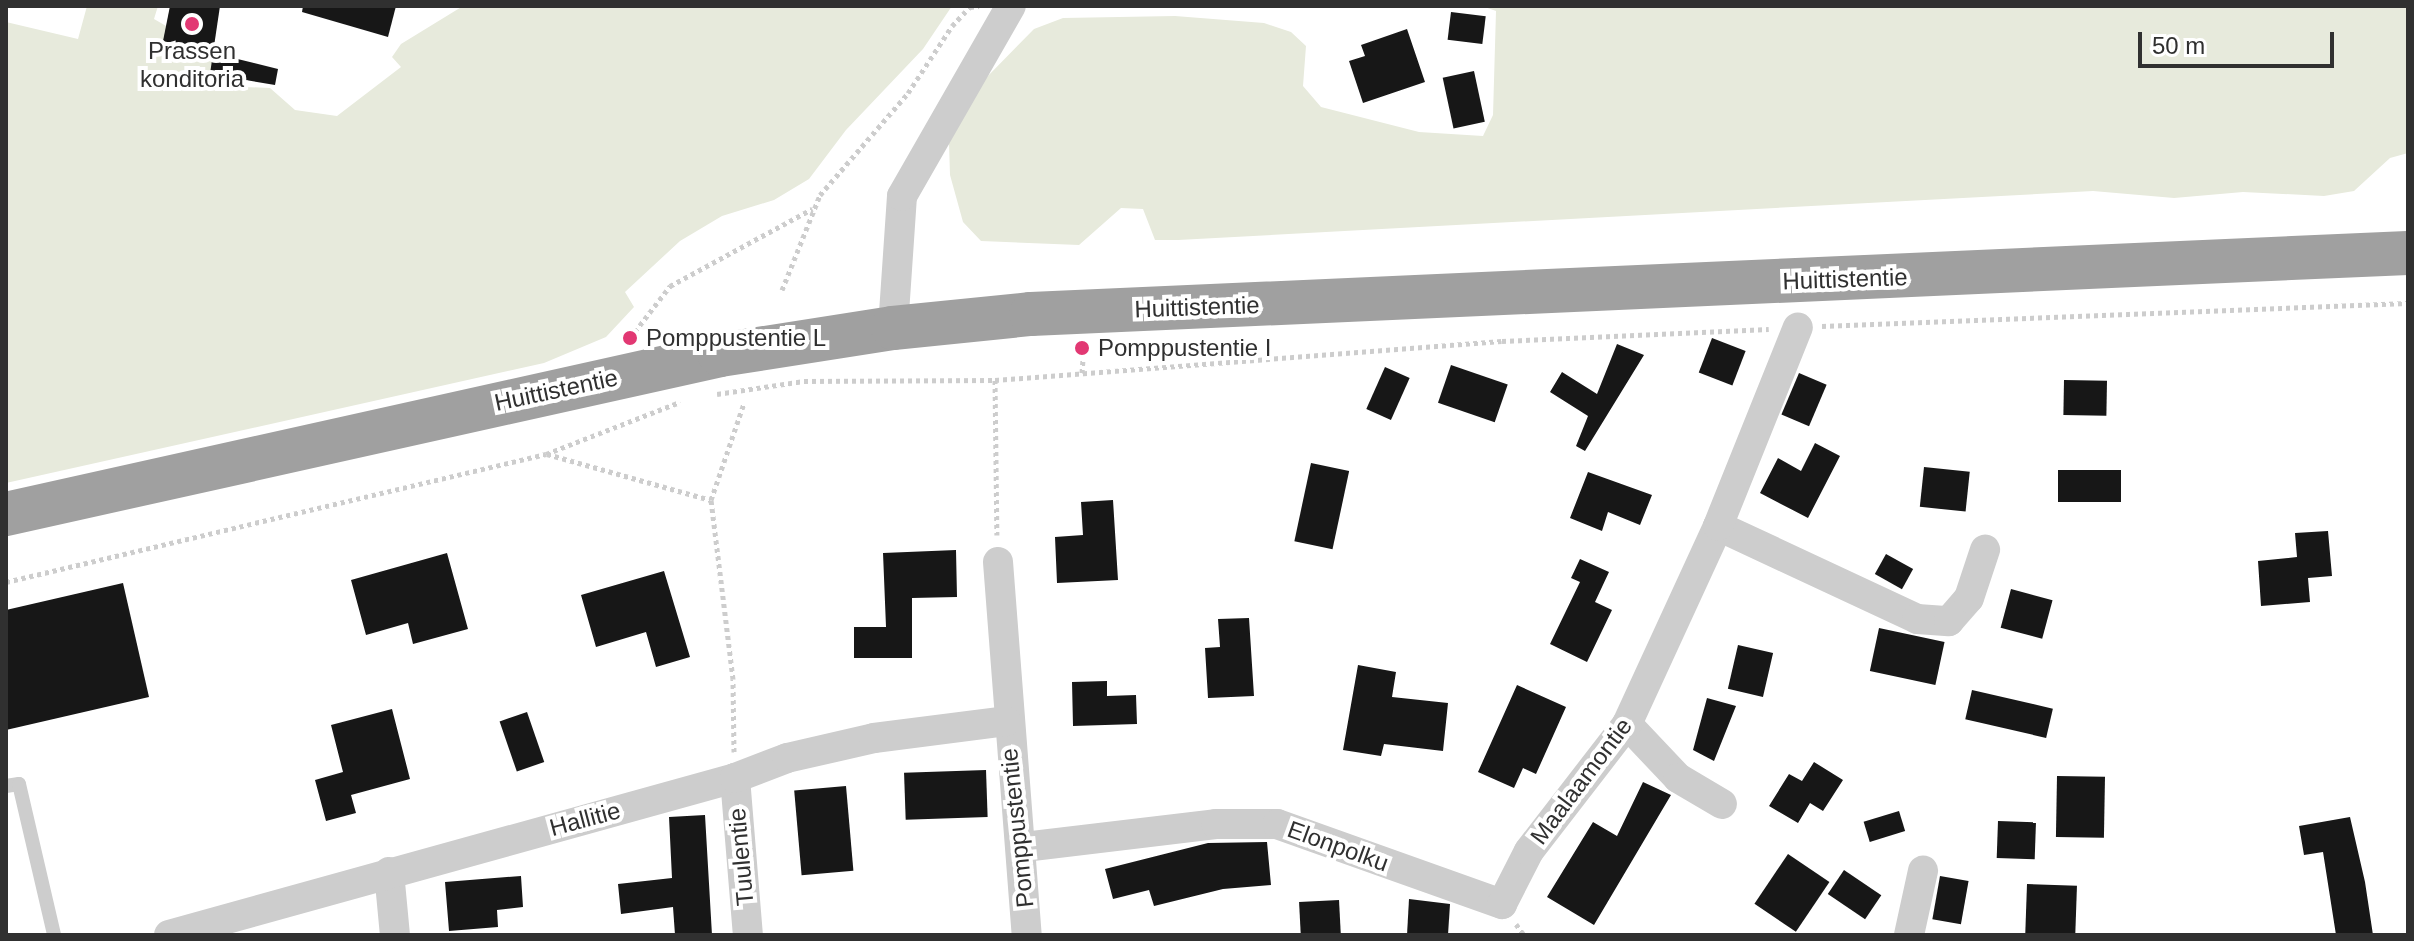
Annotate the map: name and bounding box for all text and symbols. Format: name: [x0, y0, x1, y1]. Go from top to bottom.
marker: Prassen konditoria: [183, 15, 201, 33]
scale bar: [2142, 16, 2338, 66]
text: 50 m: [2152, 32, 2205, 59]
place label: Prassen konditoria: [140, 37, 244, 93]
street label: Huittistentie: [1782, 262, 1908, 296]
street label: Huittistentie: [1134, 290, 1260, 324]
place label: Pomppustentie L: [646, 324, 826, 352]
marker: Pomppustentie L: [621, 329, 639, 347]
place label: Pomppustentie I: [1098, 334, 1271, 362]
marker: Pomppustentie I: [1073, 339, 1091, 357]
street label: Huittistentie: [492, 363, 620, 417]
street label: Maalaamontie: [1524, 712, 1638, 850]
street label: Pomppustentie: [994, 747, 1040, 909]
street label: Hallitie: [546, 796, 624, 842]
street label: Tuulentie: [722, 807, 760, 907]
street label: Elonpolku: [1284, 814, 1392, 878]

